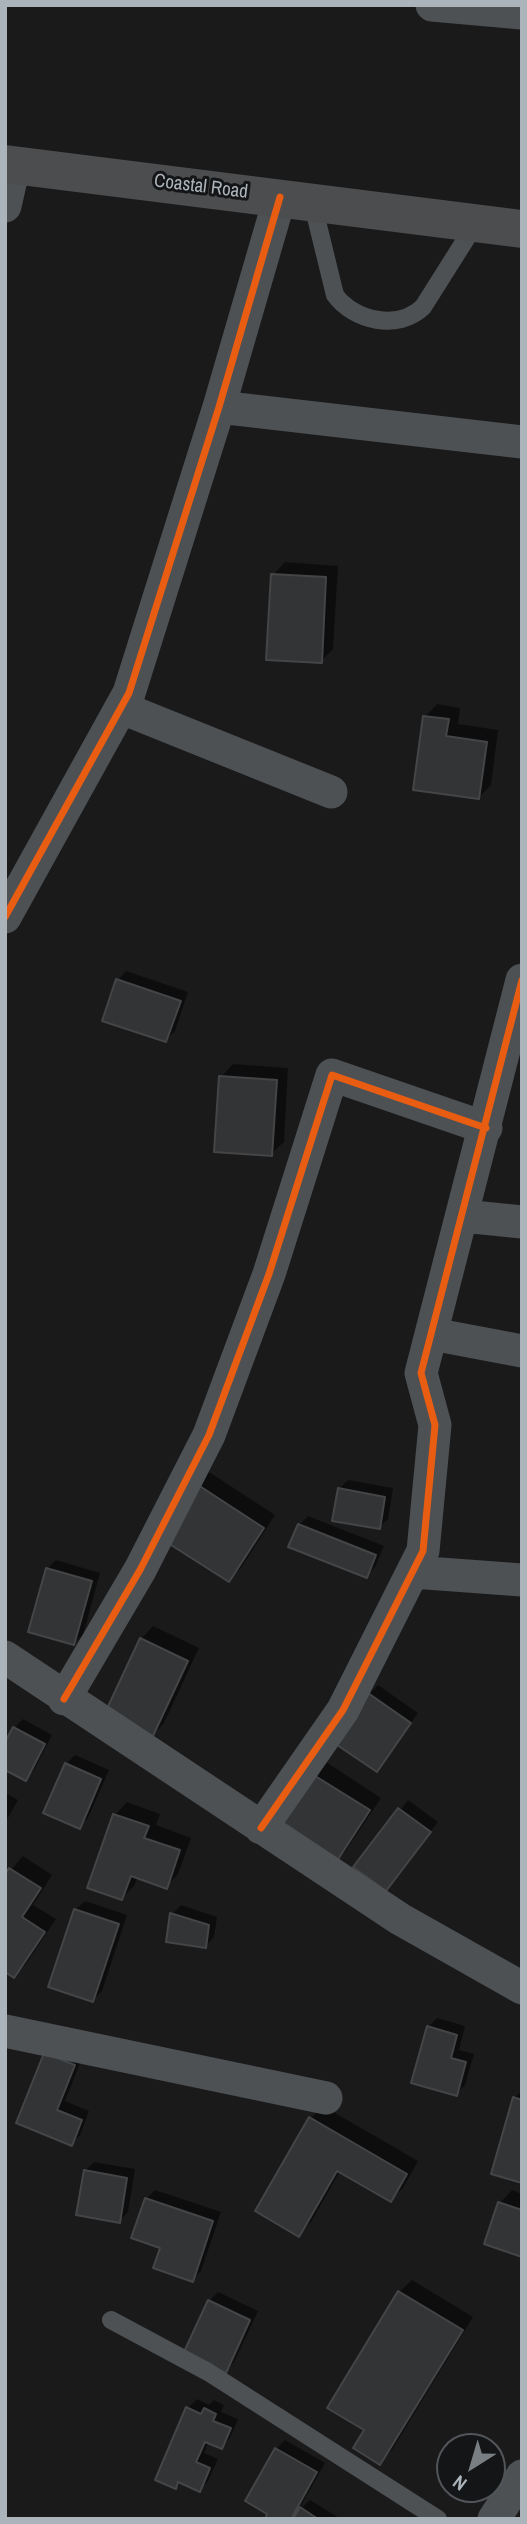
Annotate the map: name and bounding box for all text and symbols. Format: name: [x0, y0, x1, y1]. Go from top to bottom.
street label: Coastal Road: [153, 170, 249, 204]
north arrow: [436, 2433, 506, 2503]
text: N: [447, 2469, 472, 2497]

